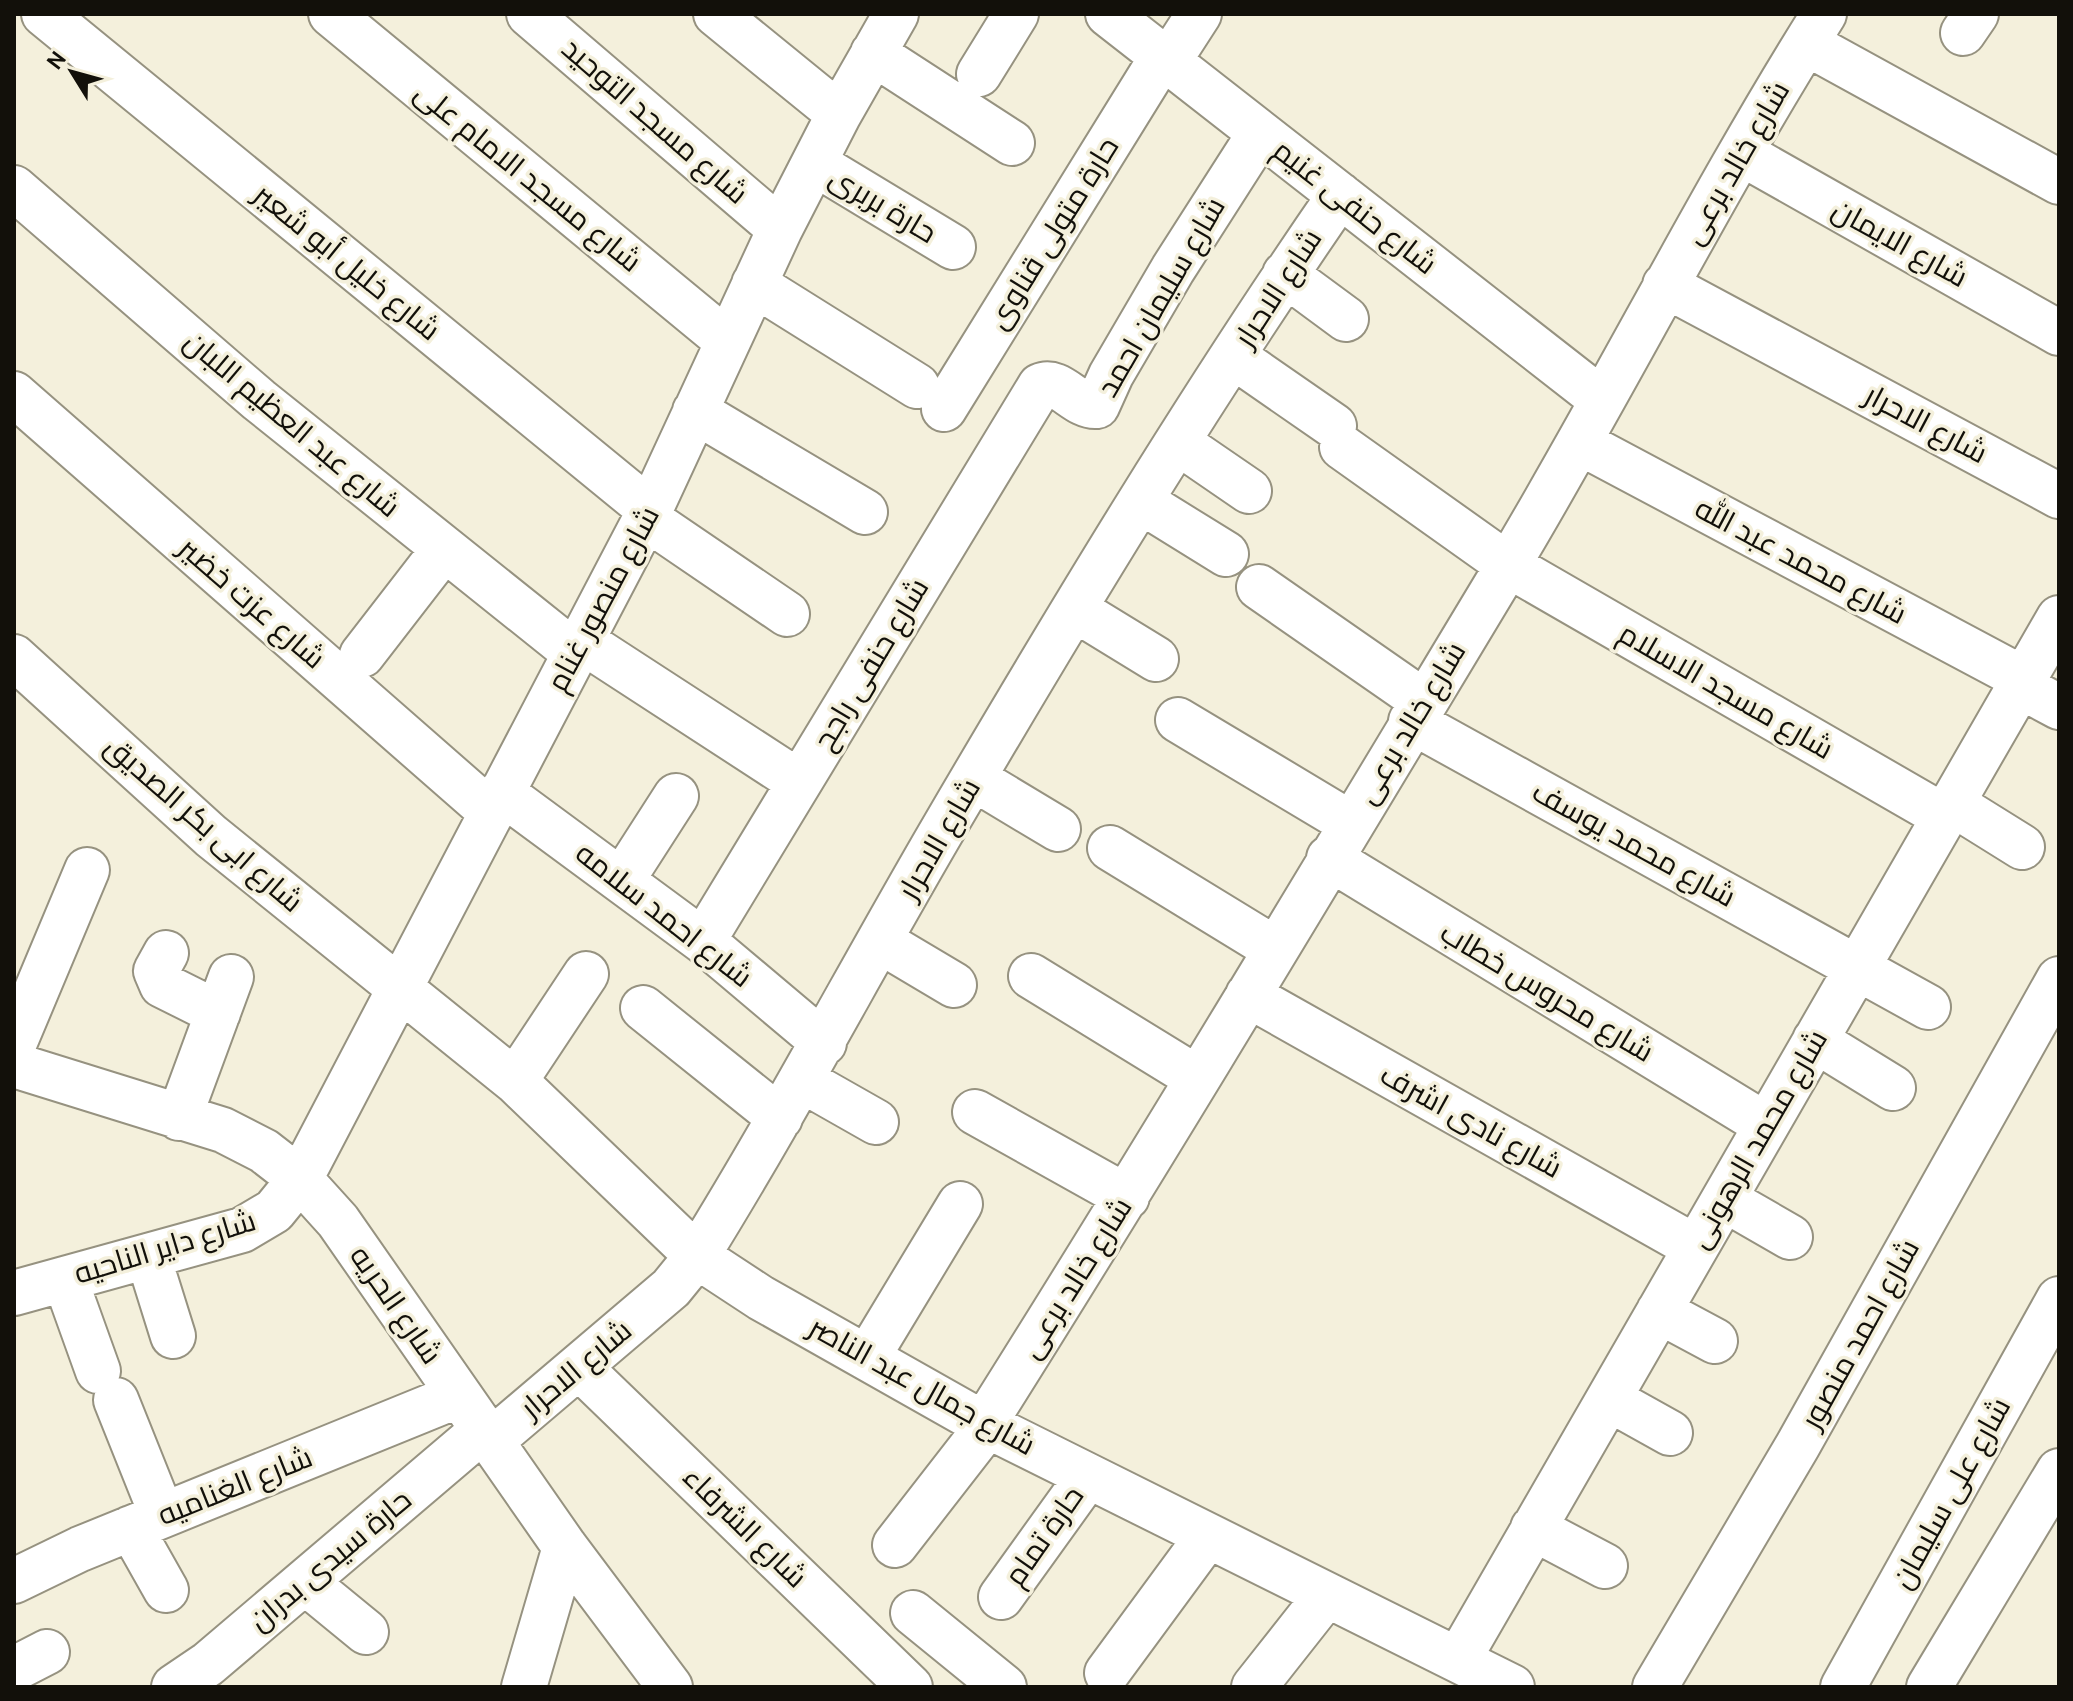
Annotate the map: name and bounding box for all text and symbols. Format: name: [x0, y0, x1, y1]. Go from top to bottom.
street label: شارع مسجد التوحيد: [553, 30, 756, 213]
north arrow: [32, 32, 112, 112]
text: N: [41, 46, 72, 75]
street label: شارع مسجد الامام على: [406, 74, 649, 281]
street label: شارع خالد برعى: [1674, 74, 1799, 252]
street label: حارة متولى قناوى: [979, 130, 1126, 336]
street label: شارع حنفى غنيم: [1265, 131, 1445, 284]
street label: حارة بربرى: [823, 158, 944, 251]
street label: شارع خليل أبو شعير: [244, 174, 448, 350]
street label: شارع سليمان احمد: [1088, 190, 1234, 404]
street label: شارع الايمان: [1825, 190, 1975, 297]
street label: شارع الاحرار: [1225, 222, 1331, 357]
street label: شارع عبد العظيم اللبان: [175, 322, 408, 526]
street label: شارع الاحرار: [1856, 375, 1994, 473]
street label: شارع محمد عبد الله: [1688, 488, 1914, 634]
street label: شارع منصور غنام: [538, 500, 669, 699]
street label: شارع عزت خضير: [169, 528, 333, 678]
street label: شارع حنفى راجح: [805, 571, 938, 758]
street label: شارع مسجد الاسلام: [1611, 614, 1840, 769]
street label: شارع خالد برعى: [1348, 635, 1475, 812]
street label: شارع ابى بكر الصديق: [96, 727, 311, 921]
street label: شارع الاحرار: [888, 772, 990, 909]
street label: شارع محمد يوسف: [1525, 772, 1743, 917]
street label: شارع احمد سلامه: [567, 834, 760, 997]
street label: شارع محروس خطاب: [1433, 913, 1661, 1072]
street label: شارع محمد الرهونى: [1680, 1023, 1837, 1256]
street label: شارع نادى اشرف: [1373, 1055, 1569, 1188]
street label: شارع خالد برعى: [1011, 1190, 1141, 1366]
street label: شارع داير الناحيه: [70, 1201, 261, 1294]
street label: شارع احمد منصور: [1791, 1232, 1929, 1438]
street label: شارع الحريه: [341, 1238, 451, 1372]
street label: شارع جمال عبد الناصر: [800, 1307, 1042, 1465]
street label: شارع الاحرار: [511, 1311, 640, 1429]
street label: شارع على سليمان: [1883, 1391, 2020, 1596]
street label: شارع الغناميه: [152, 1438, 318, 1535]
street label: شارع الشرفاء: [674, 1458, 815, 1597]
street label: حارة تمام: [996, 1479, 1093, 1594]
street label: حارة سيدى بدران: [241, 1481, 419, 1638]

